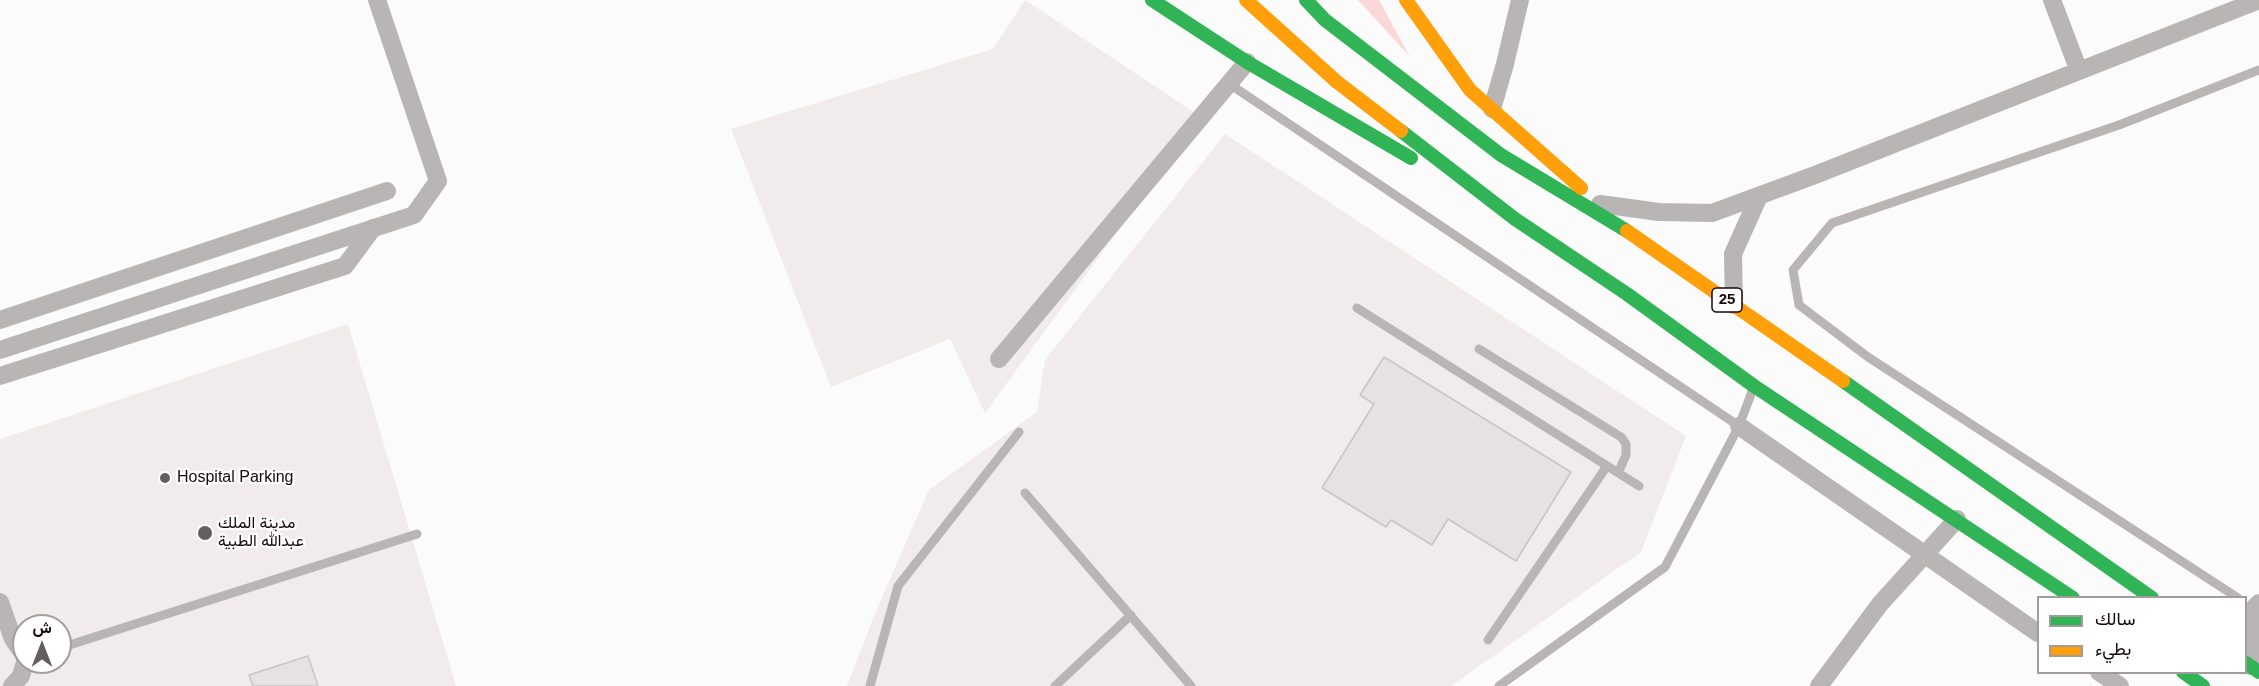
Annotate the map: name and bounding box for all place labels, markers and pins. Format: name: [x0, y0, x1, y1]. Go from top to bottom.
place label: Hospital Parking: [177, 468, 294, 488]
marker: Hospital Parking: [158, 471, 172, 485]
place label: مدينة الملك عبدالله الطبية: [218, 514, 304, 552]
marker: مدينة الملك عبدالله الطبية: [196, 524, 214, 542]

